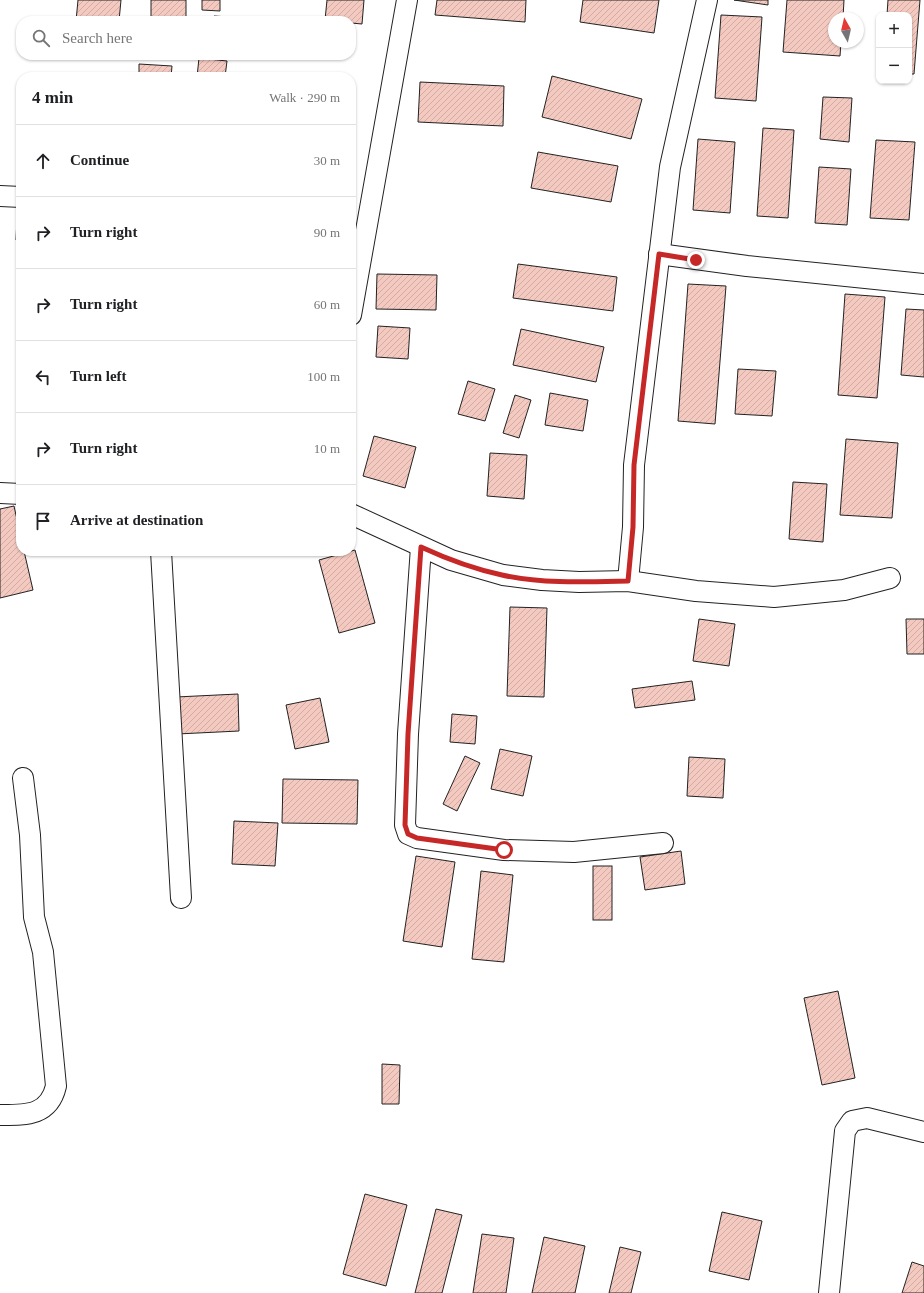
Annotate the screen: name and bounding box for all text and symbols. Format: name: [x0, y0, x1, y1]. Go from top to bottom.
north arrow: [828, 12, 864, 48]
map controls: [876, 12, 912, 84]
button: +: [876, 12, 912, 48]
search box: [16, 16, 356, 60]
icon: search: [30, 27, 52, 49]
text: Search here: [62, 30, 132, 46]
button: −: [876, 48, 912, 84]
text: 4 min: [32, 88, 73, 107]
text: Walk · 290 m: [269, 90, 340, 105]
icon: ahead: [32, 150, 54, 172]
text: Continue: [70, 152, 129, 168]
text: 30 m: [314, 153, 340, 168]
icon: right: [32, 222, 54, 244]
text: Turn right: [70, 224, 137, 240]
text: 90 m: [314, 225, 340, 240]
route end: [687, 251, 705, 269]
icon: right: [32, 294, 54, 316]
text: Turn right: [70, 296, 137, 312]
text: 60 m: [314, 297, 340, 312]
icon: left: [32, 366, 54, 388]
text: Turn left: [70, 368, 127, 384]
text: 100 m: [307, 369, 340, 384]
icon: right: [32, 438, 54, 460]
text: Turn right: [70, 440, 137, 456]
text: 10 m: [314, 441, 340, 456]
icon: arrive: [32, 510, 54, 532]
text: Arrive at destination: [70, 512, 203, 528]
route start: [495, 841, 513, 859]

